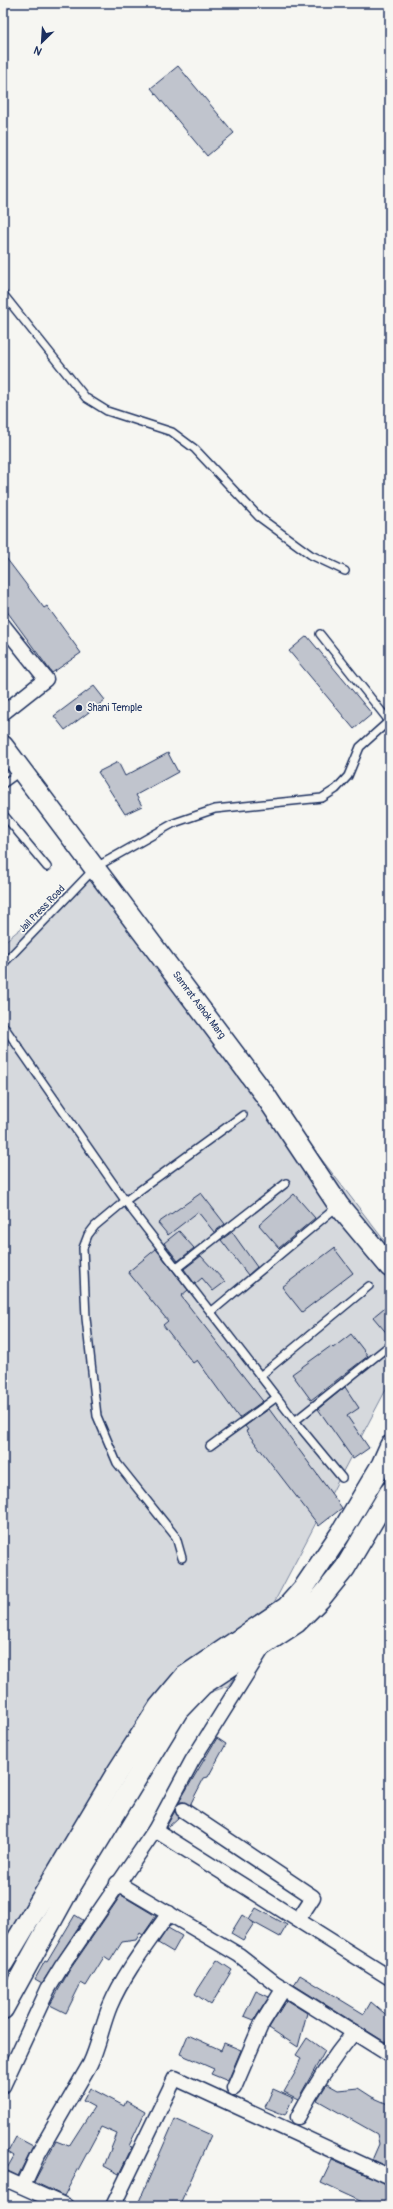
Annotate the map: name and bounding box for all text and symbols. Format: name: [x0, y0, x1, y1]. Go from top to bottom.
north arrow: [22, 22, 62, 62]
text: N: [31, 43, 44, 58]
place label: Shani Temple: [87, 702, 142, 714]
marker: Shani Temple: [74, 703, 84, 713]
street label: Jail Press Road: [16, 883, 68, 935]
street label: Samrat Ashok Marg: [170, 969, 228, 1041]

